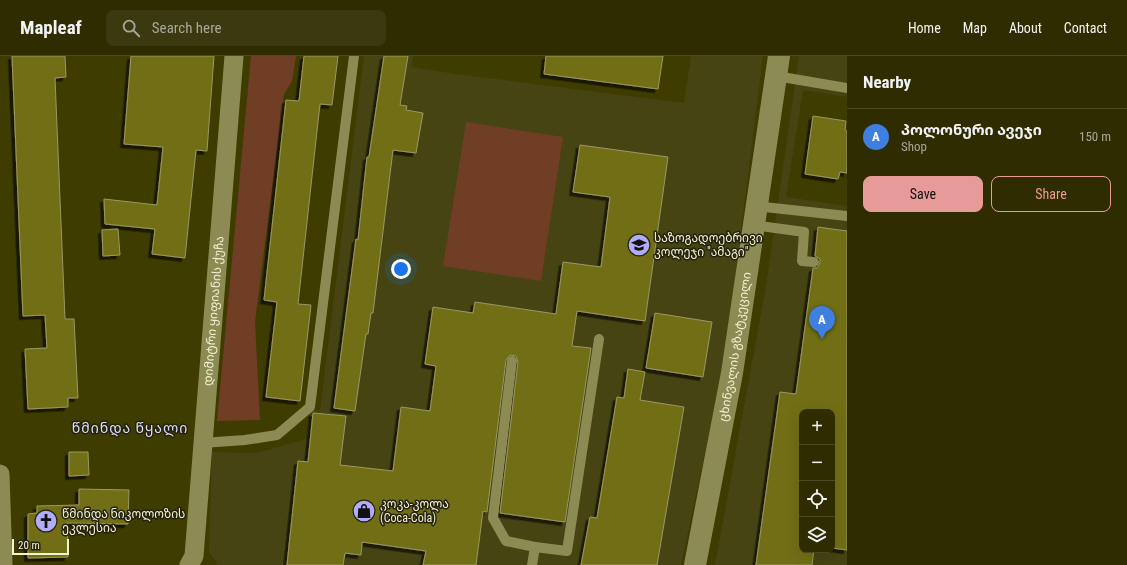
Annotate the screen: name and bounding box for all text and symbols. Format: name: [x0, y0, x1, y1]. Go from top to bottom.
search box: [106, 10, 386, 46]
text: Mapleaf: [20, 16, 82, 39]
icon: search: [120, 17, 142, 39]
text: Search here: [152, 19, 222, 37]
text: Home: [908, 20, 941, 36]
text: Map: [963, 20, 987, 36]
text: About: [1009, 20, 1042, 36]
text: Contact: [1064, 20, 1107, 36]
text: Nearby: [863, 72, 911, 92]
text: პოლონური ავეჯი: [901, 121, 1042, 139]
text: A: [872, 129, 880, 144]
text: 150 m: [1079, 129, 1111, 144]
text: Shop: [901, 139, 927, 154]
button: Save: [863, 176, 983, 212]
button: Share: [991, 176, 1111, 212]
place label: საზოგადოებრივი კოლეჯი "ამაგი": [654, 231, 763, 260]
school or university icon: საზოგადოებრივი კოლეჯი "ამაგი": [626, 232, 652, 258]
street label: დიმიტრი ყიფიანის ქუჩა: [201, 236, 227, 387]
your location: [391, 259, 411, 279]
street label: ცხინვალის გზატკეცილი: [716, 271, 754, 422]
pin: A: [809, 306, 835, 339]
map controls: [799, 409, 835, 553]
button: +: [799, 409, 835, 445]
district label: წმინდა წყალი: [72, 420, 188, 437]
button: −: [799, 445, 835, 481]
button: locate: [799, 481, 835, 517]
place label: კოკა-კოლა (Coca-Cola): [380, 497, 449, 525]
shop icon: კოკა-კოლა (Coca-Cola): [351, 498, 377, 524]
place label: წმინდა ნიკოლოზის ეკლესია: [62, 507, 185, 536]
church icon: წმინდა ნიკოლოზის ეკლესია: [33, 508, 59, 534]
button: layers: [799, 517, 835, 553]
scale bar: [12, 537, 69, 556]
text: 20 m: [18, 539, 40, 552]

